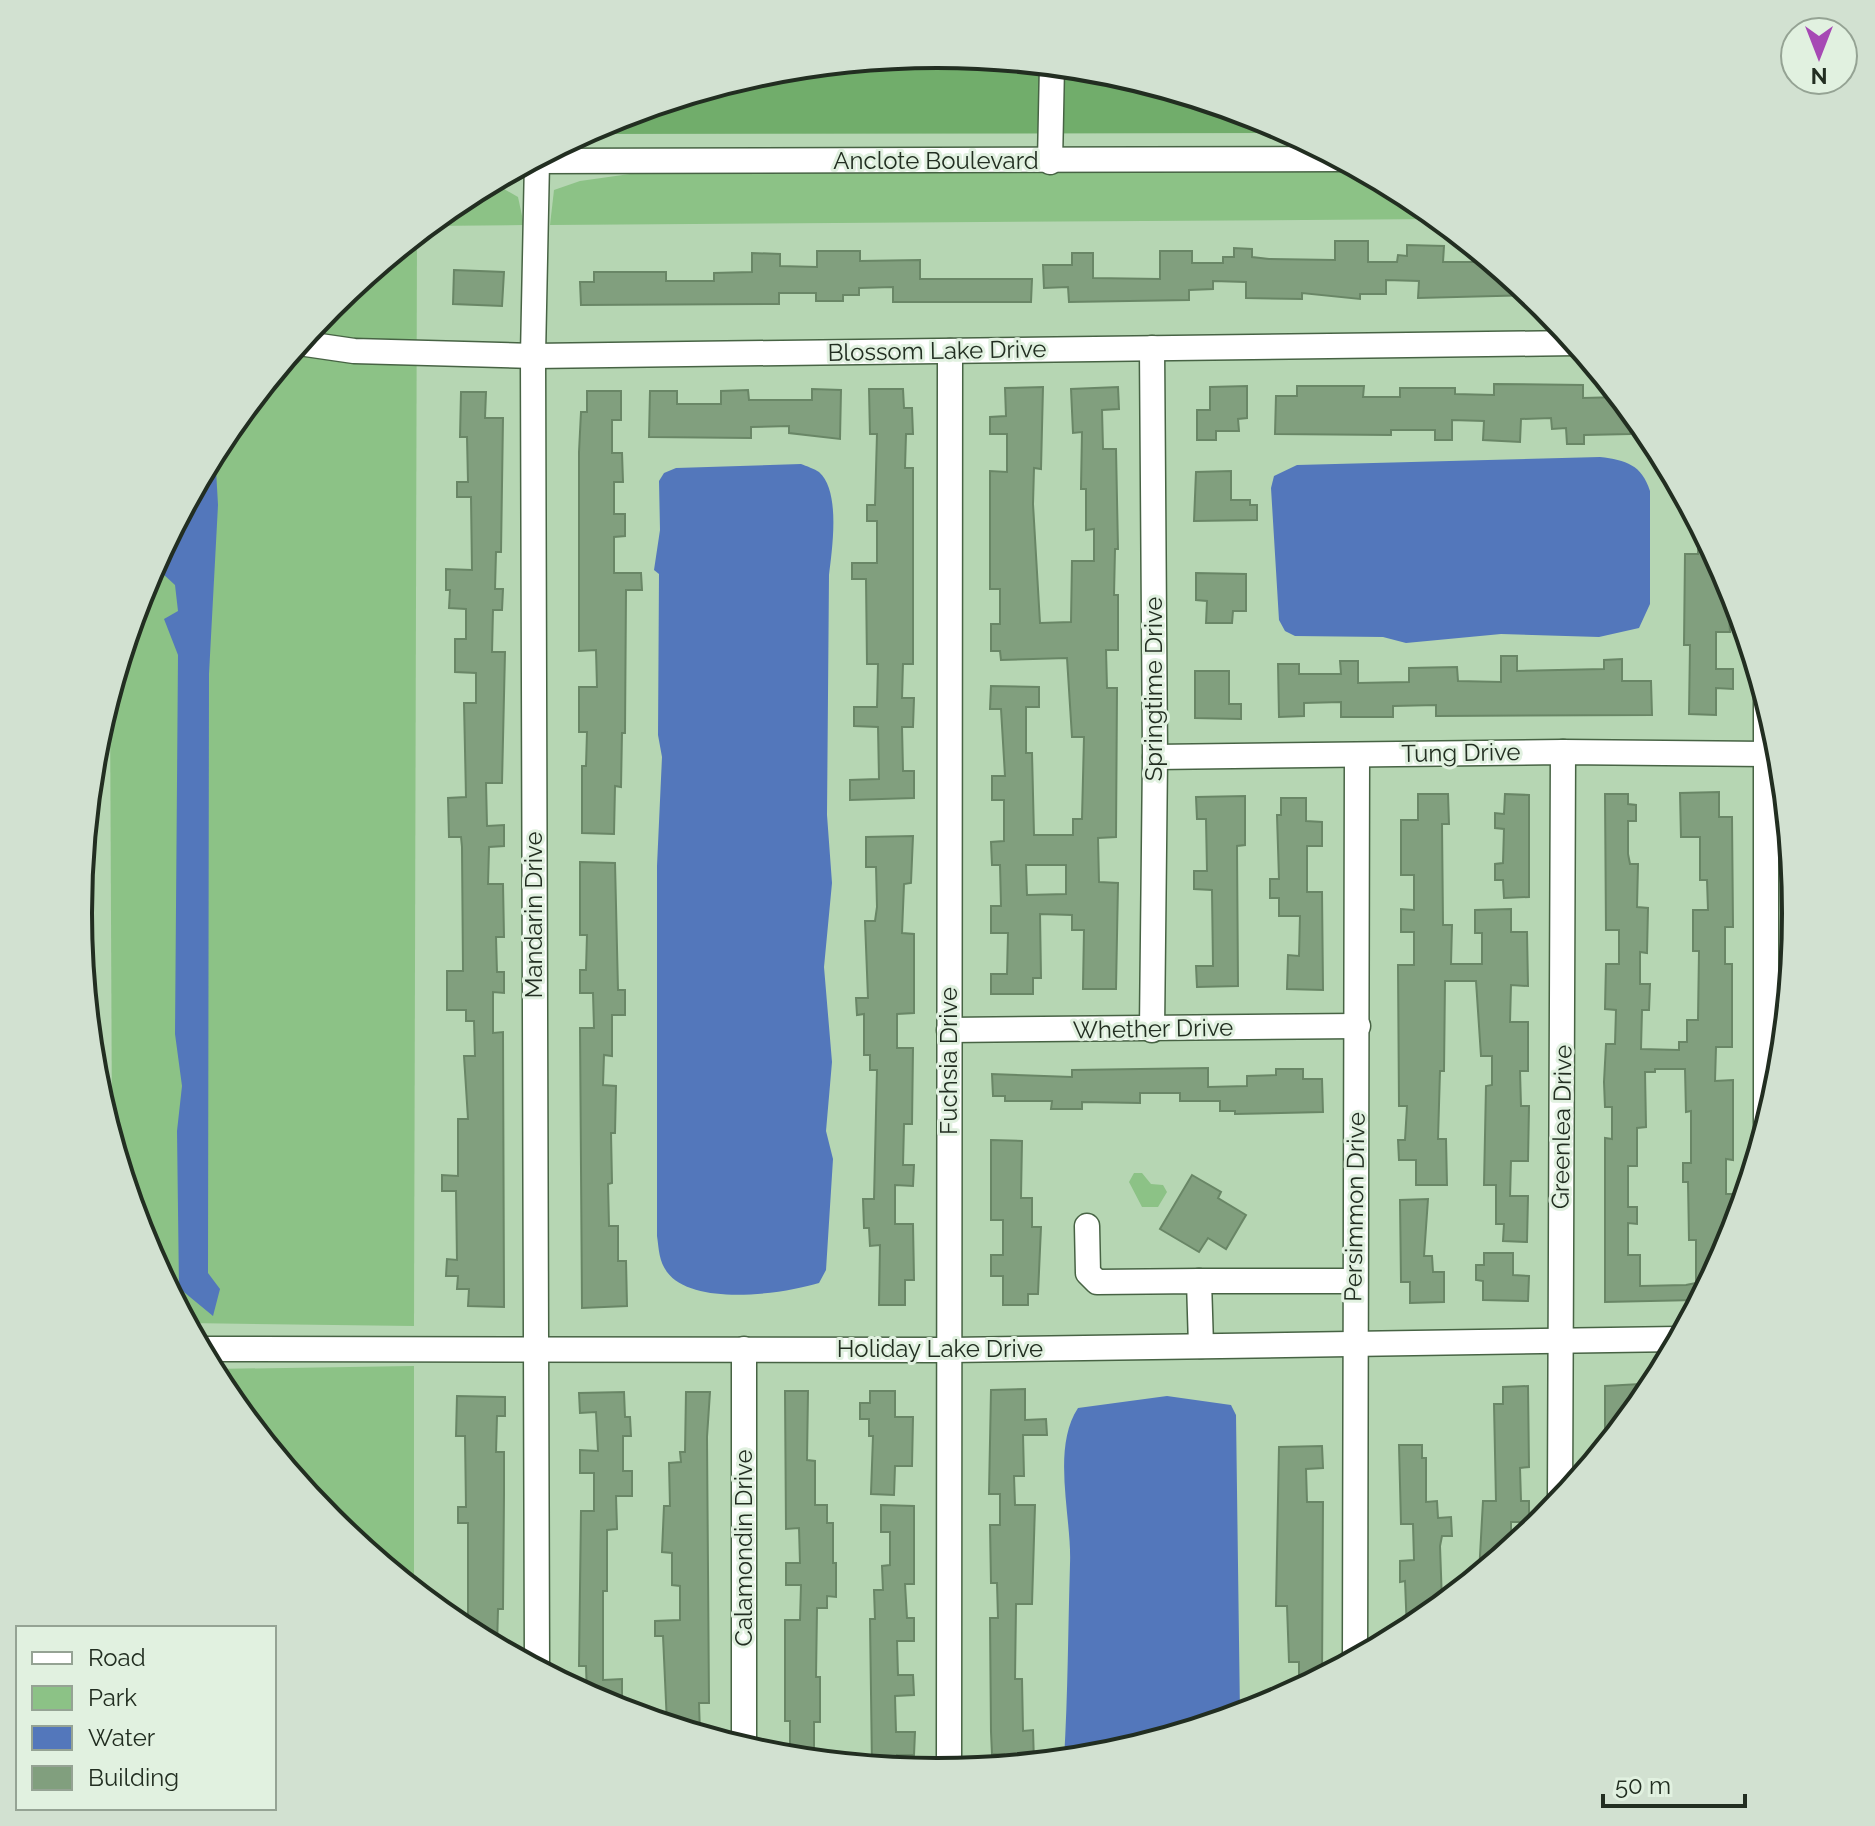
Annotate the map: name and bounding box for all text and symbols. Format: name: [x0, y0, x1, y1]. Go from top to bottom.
north arrow: [1779, 16, 1859, 96]
text: N: [1811, 63, 1827, 89]
street label: Anclote Boulevard: [833, 146, 1039, 175]
street label: Blossom Lake Drive: [827, 334, 1047, 367]
street label: Springtime Drive: [1139, 597, 1168, 781]
street label: Tung Drive: [1401, 737, 1521, 768]
street label: Mandarin Drive: [519, 831, 548, 999]
street label: Fuchsia Drive: [934, 987, 963, 1135]
street label: Whether Drive: [1073, 1013, 1233, 1044]
street label: Greenlea Drive: [1546, 1045, 1577, 1209]
street label: Persimmon Drive: [1338, 1112, 1371, 1302]
street label: Holiday Lake Drive: [837, 1334, 1043, 1363]
street label: Calamondin Drive: [729, 1449, 758, 1647]
legend: [16, 1626, 276, 1810]
text: Road: [88, 1643, 146, 1672]
text: Park: [88, 1683, 137, 1712]
text: Water: [88, 1723, 156, 1752]
scale bar: [1603, 1758, 1745, 1808]
text: Building: [88, 1763, 179, 1792]
text: 50 m: [1615, 1771, 1671, 1800]

